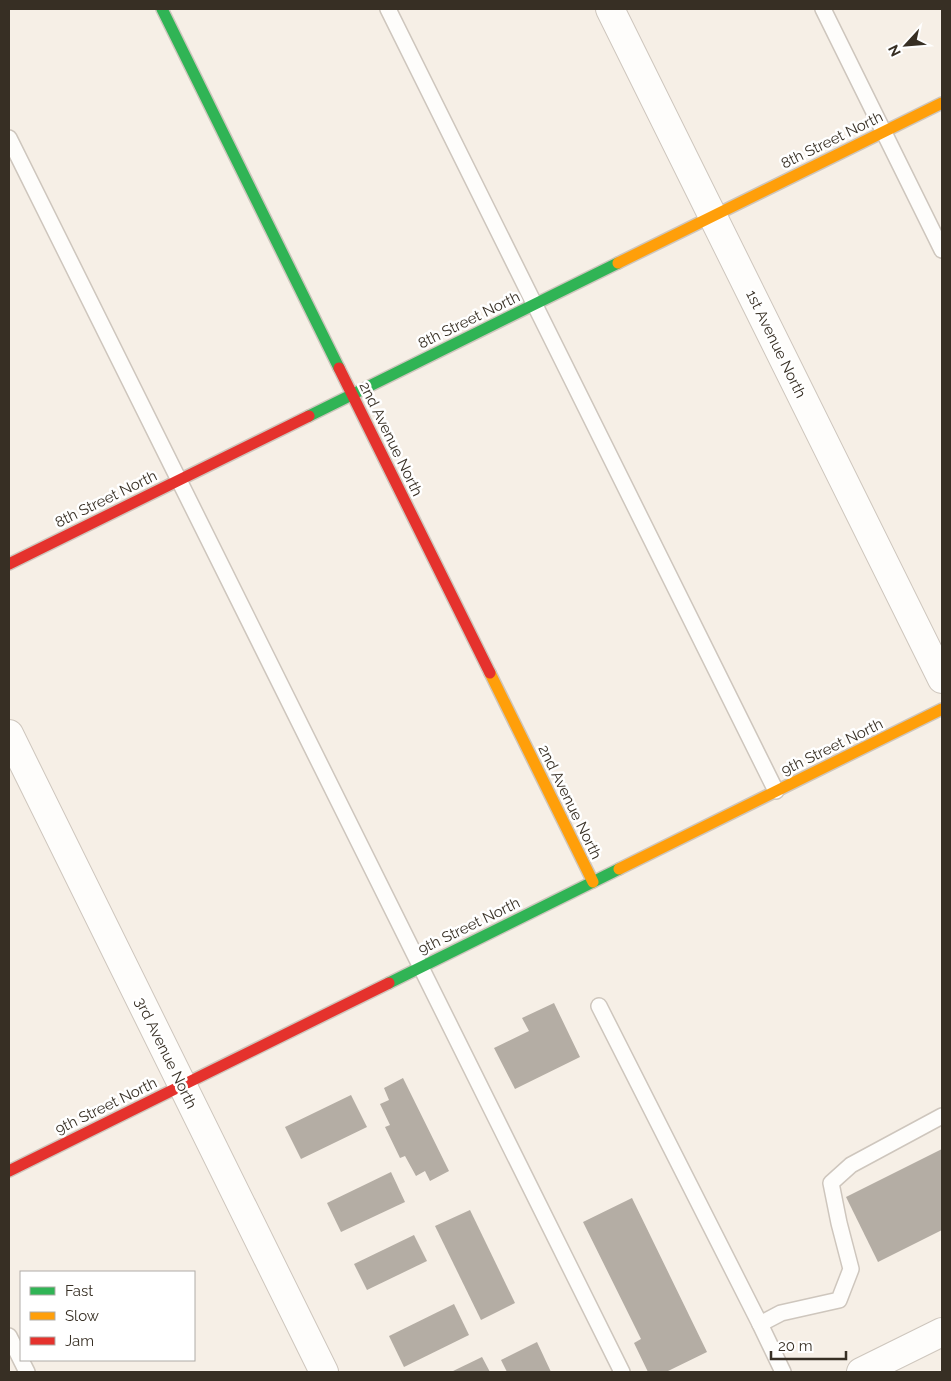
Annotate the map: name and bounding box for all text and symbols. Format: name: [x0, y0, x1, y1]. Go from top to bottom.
north arrow: [881, 20, 931, 70]
text: N: [885, 42, 904, 59]
street label: 8th Street North: [778, 108, 886, 172]
street label: 1st Avenue North: [742, 287, 810, 401]
street label: 8th Street North: [415, 288, 523, 352]
street label: 2nd Avenue North: [355, 379, 427, 499]
street label: 8th Street North: [52, 467, 160, 531]
street label: 9th Street North: [778, 715, 886, 779]
street label: 2nd Avenue North: [534, 742, 606, 862]
street label: 9th Street North: [415, 894, 523, 958]
street label: 3rd Avenue North: [131, 994, 201, 1112]
street label: 9th Street North: [52, 1074, 160, 1138]
legend: [20, 1271, 195, 1361]
text: Fast: [65, 1282, 93, 1300]
text: Slow: [65, 1307, 99, 1325]
scale bar: [771, 1328, 846, 1360]
text: Jam: [65, 1332, 94, 1350]
text: 20 m: [778, 1337, 813, 1355]

